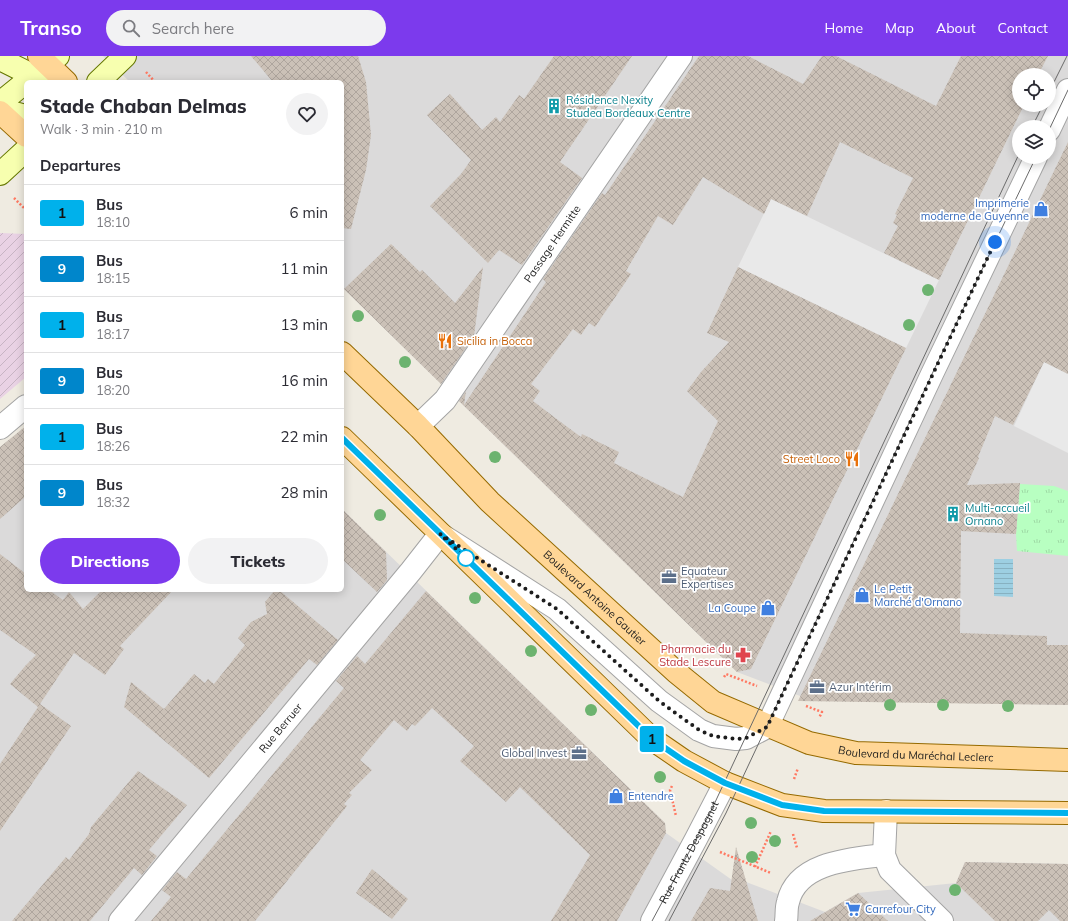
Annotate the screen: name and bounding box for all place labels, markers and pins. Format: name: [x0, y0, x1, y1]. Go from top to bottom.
place label: Résidence Nexity Studea Bordeaux Centre: [566, 93, 690, 120]
building icon: Résidence Nexity Studea Bordeaux Centre: [545, 97, 563, 115]
place label: Imprimerie moderne de Guyenne: [921, 196, 1029, 223]
shop icon: Imprimerie moderne de Guyenne: [1032, 200, 1050, 218]
restaurant icon: Sicilia in Bocca: [436, 332, 454, 350]
place label: Sicilia in Bocca: [457, 334, 532, 348]
restaurant icon: Street Loco: [843, 450, 861, 468]
place label: Street Loco: [783, 452, 840, 466]
place label: Multi-accueil Ornano: [965, 501, 1030, 528]
building icon: Multi-accueil Ornano: [944, 505, 962, 523]
unlabelled marker: [457, 549, 475, 567]
place label: Equateur Expertises: [681, 564, 734, 591]
office icon: Equateur Expertises: [660, 568, 678, 586]
place label: Le Petit Marché d'Ornano: [874, 582, 962, 609]
shop icon: Le Petit Marché d'Ornano: [853, 586, 871, 604]
shop icon: La Coupe: [759, 599, 777, 617]
place label: La Coupe: [708, 601, 756, 615]
place label: Pharmacie du Stade Lescure: [659, 642, 731, 669]
pharmacy icon: Pharmacie du Stade Lescure: [734, 646, 752, 664]
office icon: Azur Intérim: [808, 678, 826, 696]
place label: Azur Intérim: [829, 680, 891, 694]
office icon: Global Invest: [570, 744, 588, 762]
place label: Global Invest: [501, 746, 567, 760]
shop icon: Entendre: [607, 787, 625, 805]
place label: Entendre: [628, 789, 674, 803]
supermarket icon: Carrefour City: [844, 900, 862, 918]
place label: Carrefour City: [865, 902, 936, 916]

